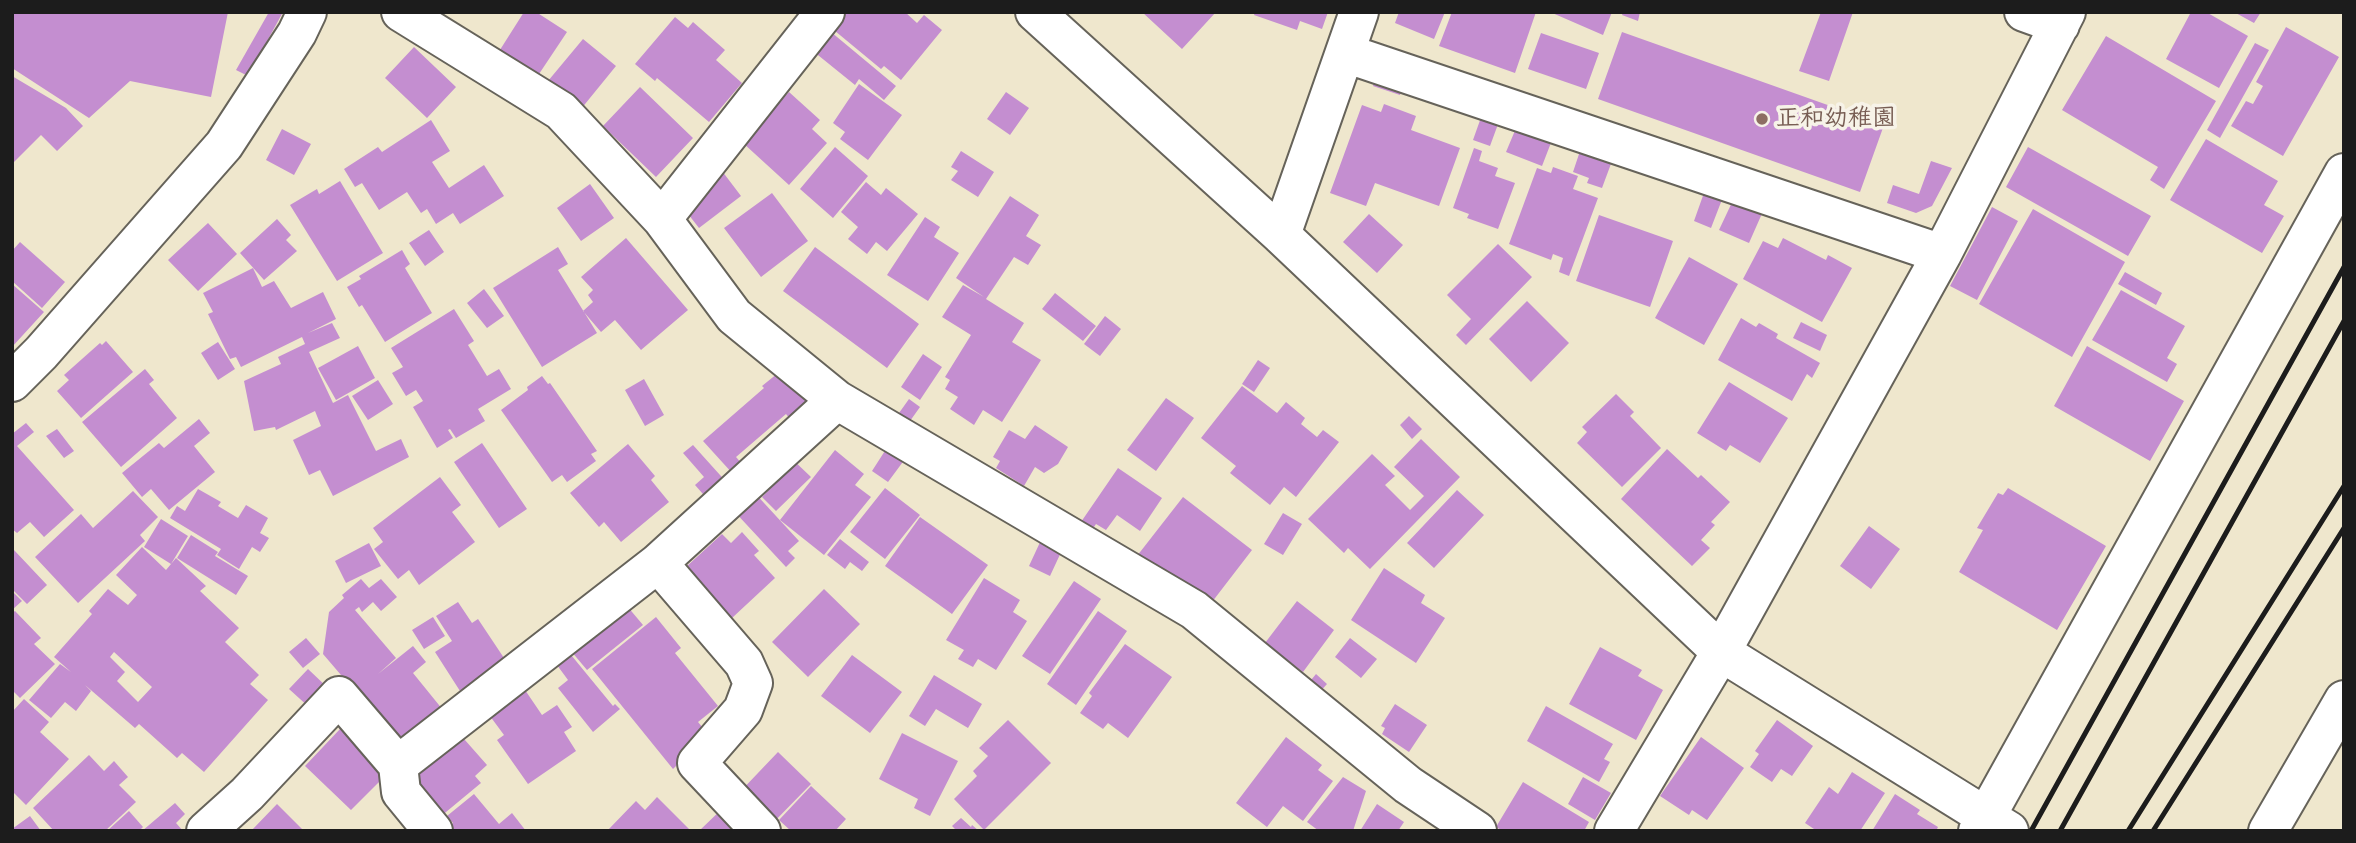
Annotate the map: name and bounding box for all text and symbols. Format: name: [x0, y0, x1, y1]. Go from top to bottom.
place label: 正和幼稚園: [1776, 105, 1896, 133]
marker: 正和幼稚園: [1754, 111, 1770, 127]

